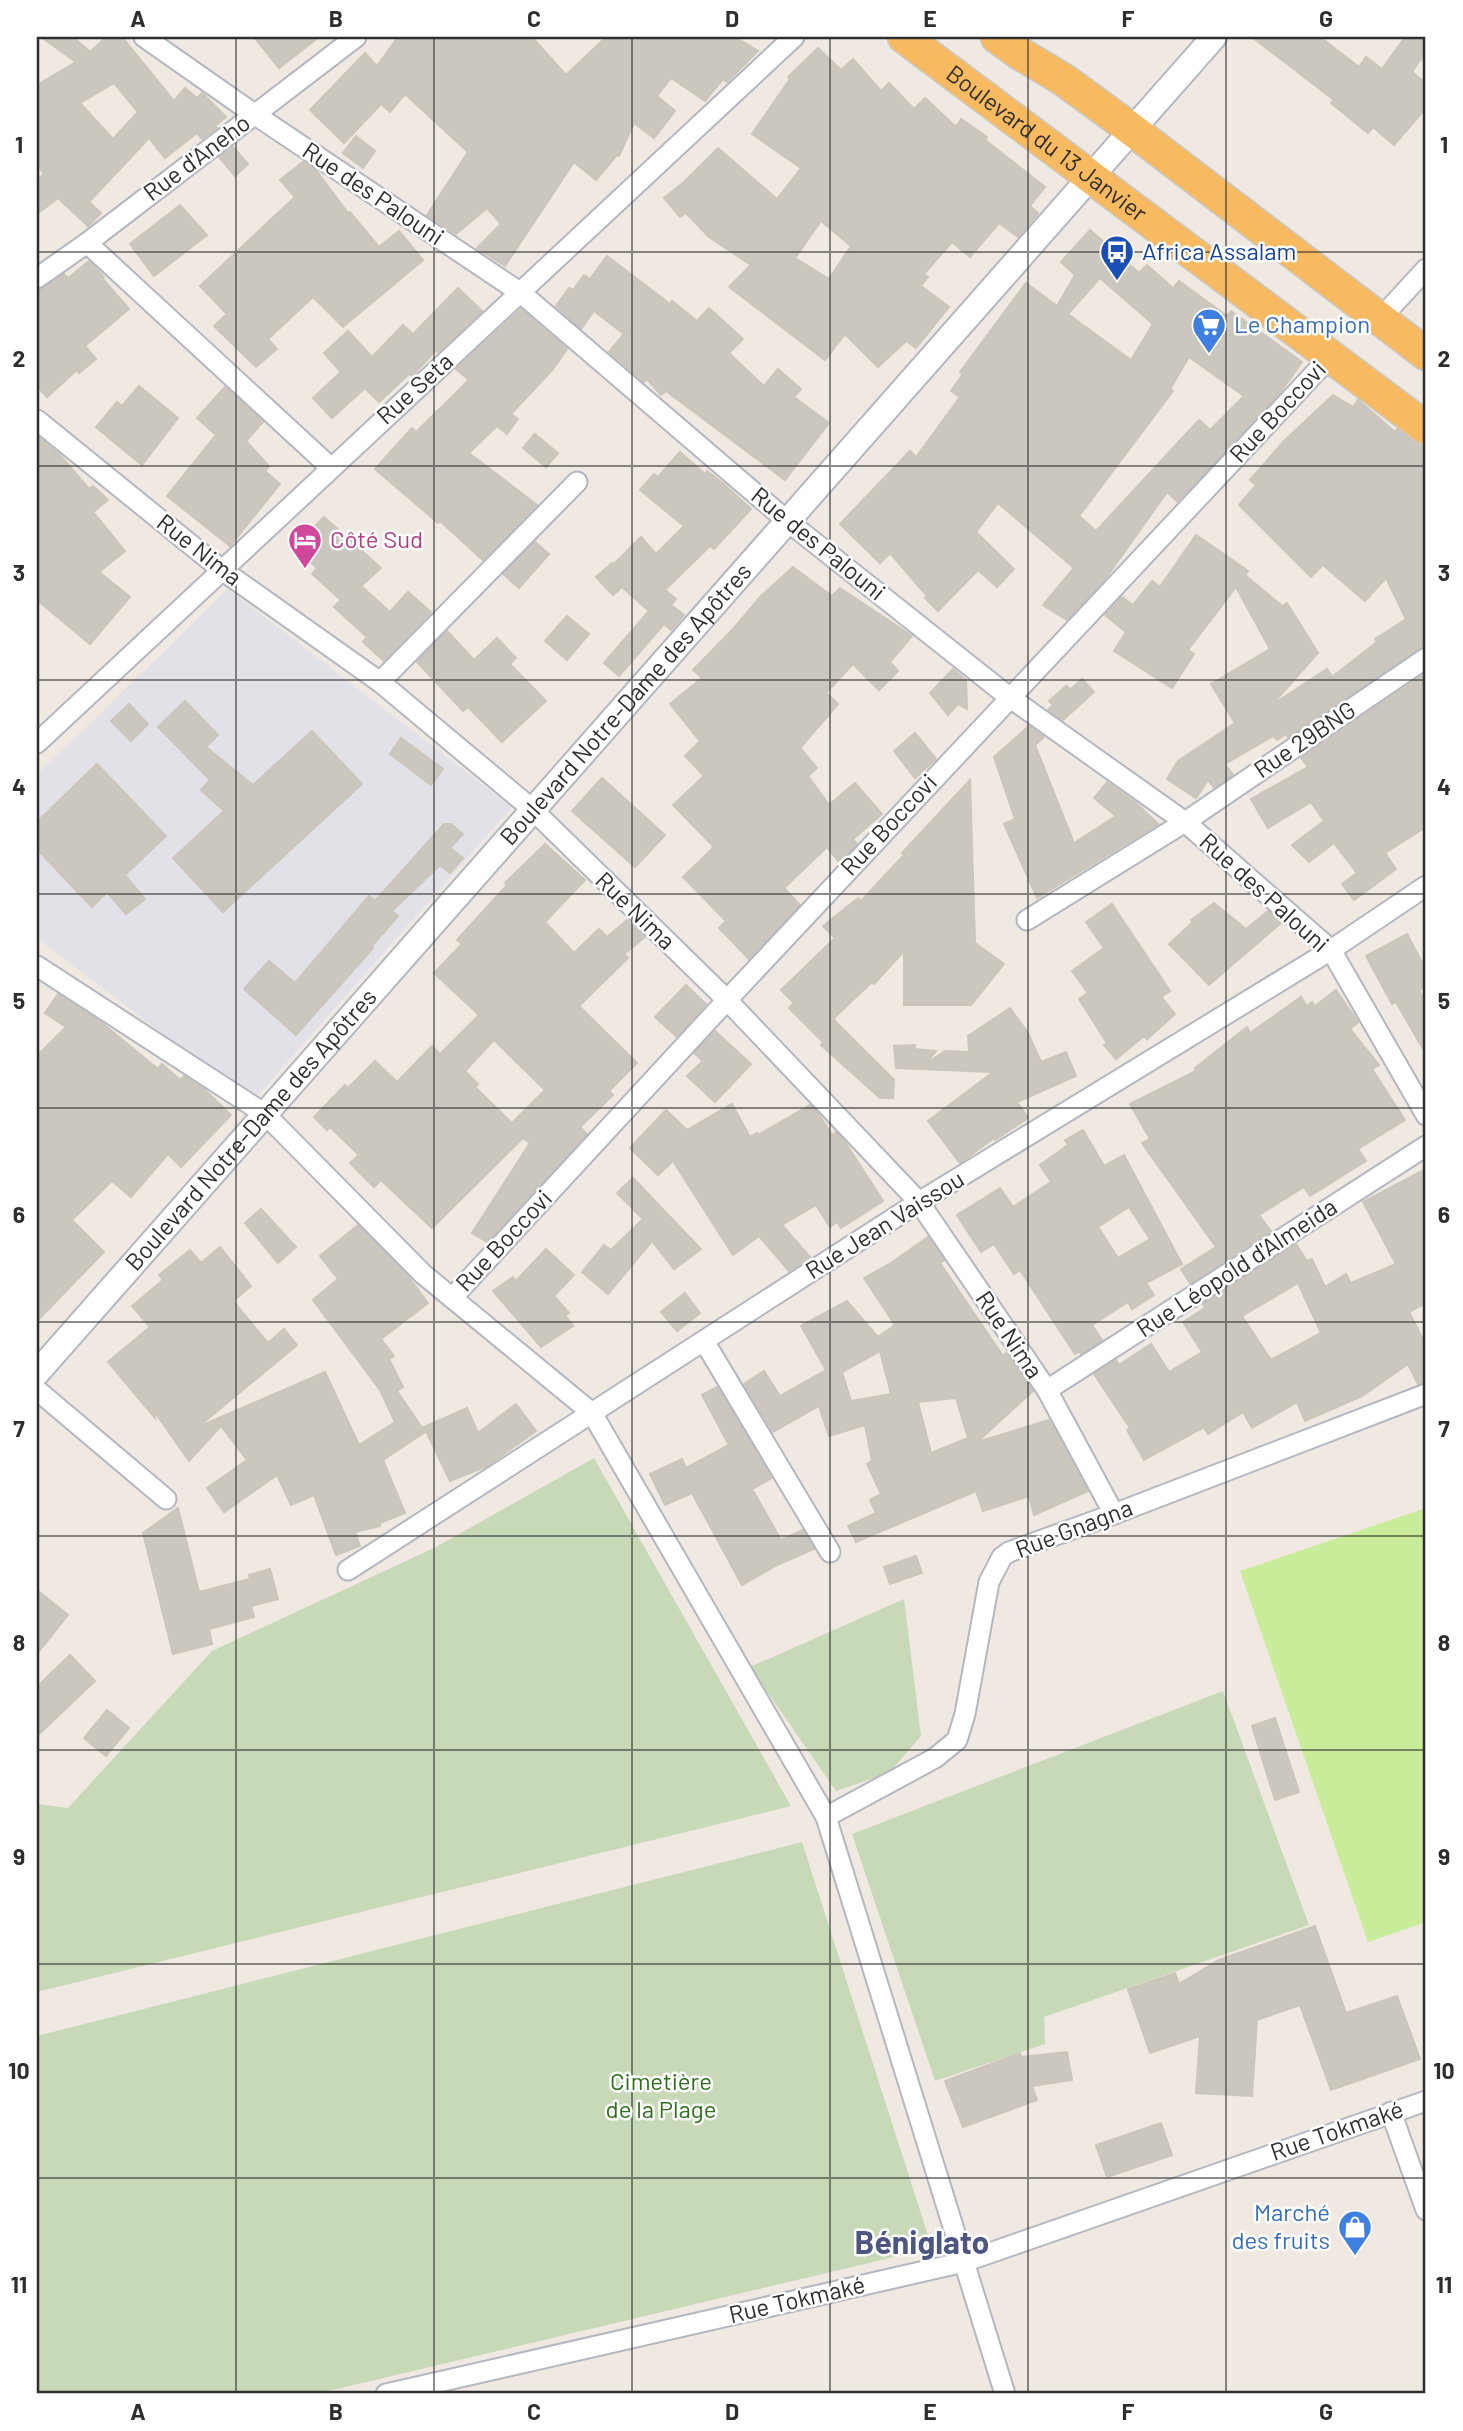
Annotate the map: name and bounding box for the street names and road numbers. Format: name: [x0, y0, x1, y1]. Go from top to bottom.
street label: Boulevard du 13 Janvier: [941, 58, 1154, 227]
street label: Rue d'Aneho: [137, 107, 255, 206]
street label: Rue des Palouni: [298, 135, 450, 251]
street label: Rue Seta: [370, 346, 458, 430]
street label: Rue Boccovi: [1223, 354, 1331, 468]
street label: Rue des Palouni: [746, 480, 892, 606]
street label: Rue Nima: [152, 507, 248, 591]
street label: Boulevard Notre-Dame des Apôtres: [493, 557, 757, 850]
street label: Rue 29BNG: [1248, 694, 1361, 783]
street label: Rue Boccovi: [834, 767, 942, 881]
street label: Rue des Palouni: [1194, 826, 1336, 958]
street label: Rue Nima: [590, 865, 682, 955]
street label: Boulevard Notre-Dame des Apôtres: [118, 982, 382, 1276]
street label: Rue Jean Vaissou: [799, 1163, 969, 1284]
street label: Rue Boccovi: [449, 1183, 557, 1297]
street label: Rue Léopold d'Almeida: [1131, 1191, 1342, 1342]
street label: Rue Nima: [970, 1285, 1050, 1384]
street label: Rue Gnagna: [1011, 1492, 1136, 1563]
street label: Rue Tokmaké: [1266, 2093, 1407, 2166]
street label: Rue Tokmaké: [726, 2269, 867, 2328]

